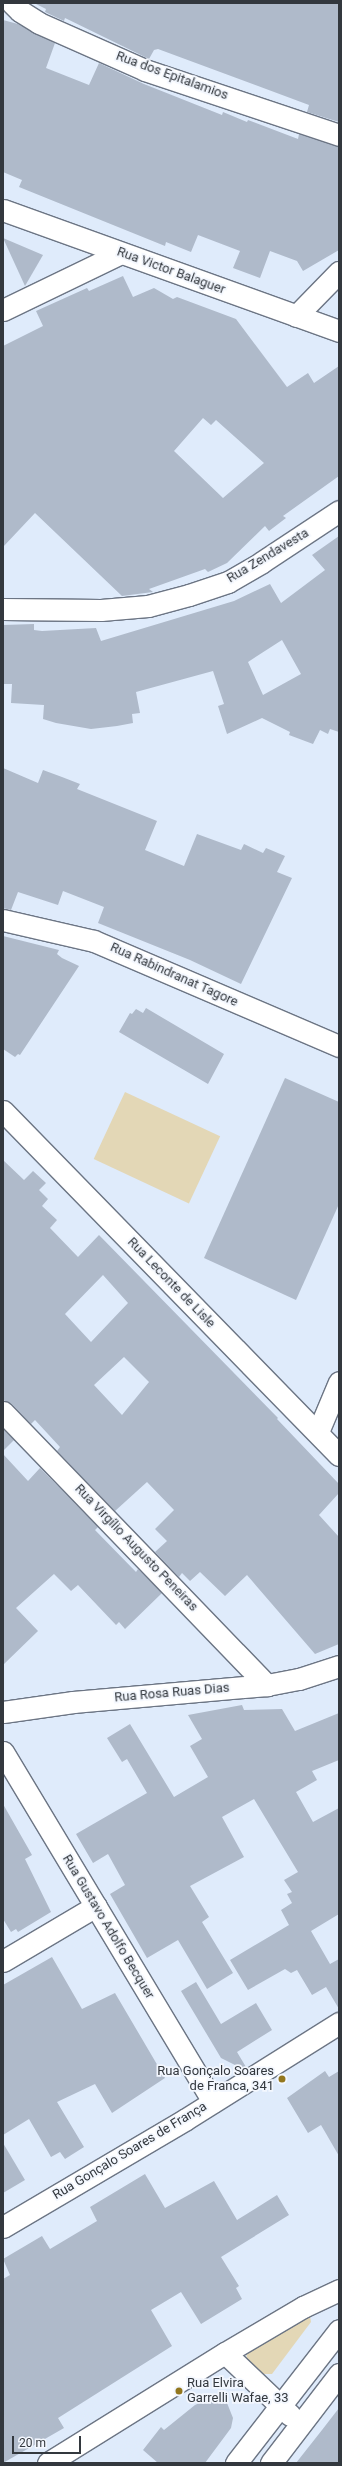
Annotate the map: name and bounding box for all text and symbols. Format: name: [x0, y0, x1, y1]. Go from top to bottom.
street label: Rua dos Epitalamios: [114, 48, 230, 104]
street label: Rua Victor Balaguer: [115, 244, 227, 298]
street label: Rua Zendavesta: [224, 525, 312, 587]
street label: Rua Rabindranat Tagore: [108, 940, 240, 1010]
street label: Rua Leconte de Lisle: [124, 1235, 218, 1331]
street label: Rua Virgílio Augusto Peneiras: [71, 1481, 201, 1615]
street label: Rua Rosa Ruas Dias: [114, 1680, 230, 1706]
street label: Rua Gustavo Adolfo Becquer: [59, 1852, 157, 2002]
place label: Rua Gonçalo Soares de Franca, 341: [157, 2064, 274, 2095]
marker: Rua Gonçalo Soares de Franca, 341: [277, 2074, 287, 2084]
street label: Rua Gonçalo Soares de França: [50, 2099, 210, 2203]
place label: Rua Elvira Garrelli Wafae, 33: [187, 2376, 288, 2407]
marker: Rua Elvira Garrelli Wafae, 33: [174, 2386, 184, 2396]
scale bar: [14, 2428, 83, 2454]
text: 20 m: [19, 2436, 46, 2450]

